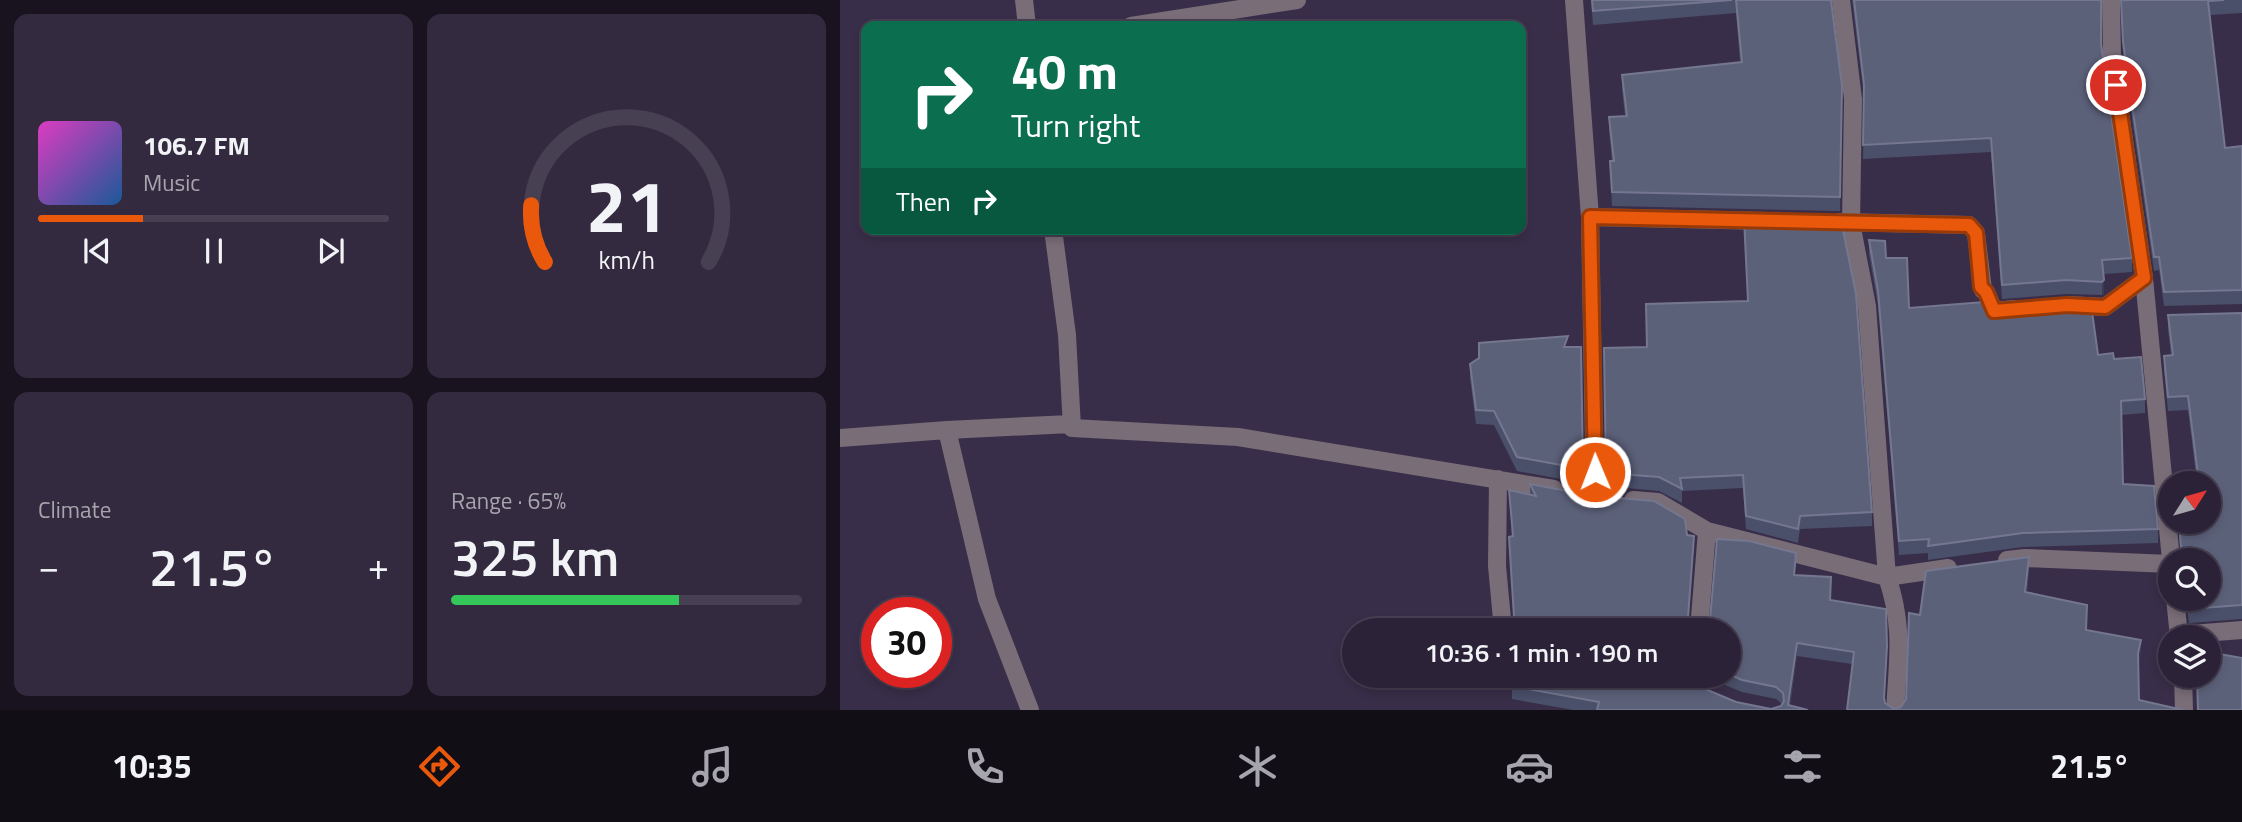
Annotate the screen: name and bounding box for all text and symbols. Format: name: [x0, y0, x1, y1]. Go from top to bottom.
text: 40 m: [1011, 33, 1118, 108]
icon: right: [896, 49, 987, 140]
pin: [2086, 55, 2146, 115]
icon: arrive: [2097, 66, 2135, 104]
text: Turn right: [1011, 101, 1140, 149]
text: 106.7 FM: [143, 126, 250, 165]
text: 21: [586, 150, 667, 260]
text: Music: [143, 165, 200, 200]
text: Then: [896, 182, 951, 221]
icon: right: [965, 182, 1003, 220]
icon: previous: [78, 232, 116, 270]
icon: pause: [195, 232, 233, 270]
icon: next: [312, 232, 350, 270]
text: km/h: [598, 241, 655, 279]
position arrow: [1558, 435, 1632, 509]
north arrow: [2158, 471, 2221, 534]
map controls: [2158, 471, 2221, 688]
text: Range · 65%: [451, 483, 566, 518]
text: Climate: [38, 492, 111, 527]
text: 325 km: [451, 517, 619, 596]
text: 21.5°: [149, 527, 278, 606]
text: −: [38, 537, 59, 595]
text: +: [368, 537, 389, 595]
button: search: [2158, 548, 2221, 611]
speed limit sign: 30: [861, 597, 952, 688]
button: layers: [2158, 625, 2221, 688]
text: 10:36 · 1 min · 190 m: [1425, 633, 1658, 672]
text: 10:35: [112, 742, 192, 790]
icon: directions: [415, 742, 464, 791]
icon: music: [688, 742, 737, 791]
icon: phone: [960, 742, 1009, 791]
icon: climate: [1233, 742, 1282, 791]
icon: car: [1505, 742, 1554, 791]
icon: filters: [1778, 742, 1827, 791]
text: 21.5°: [2050, 742, 2130, 790]

